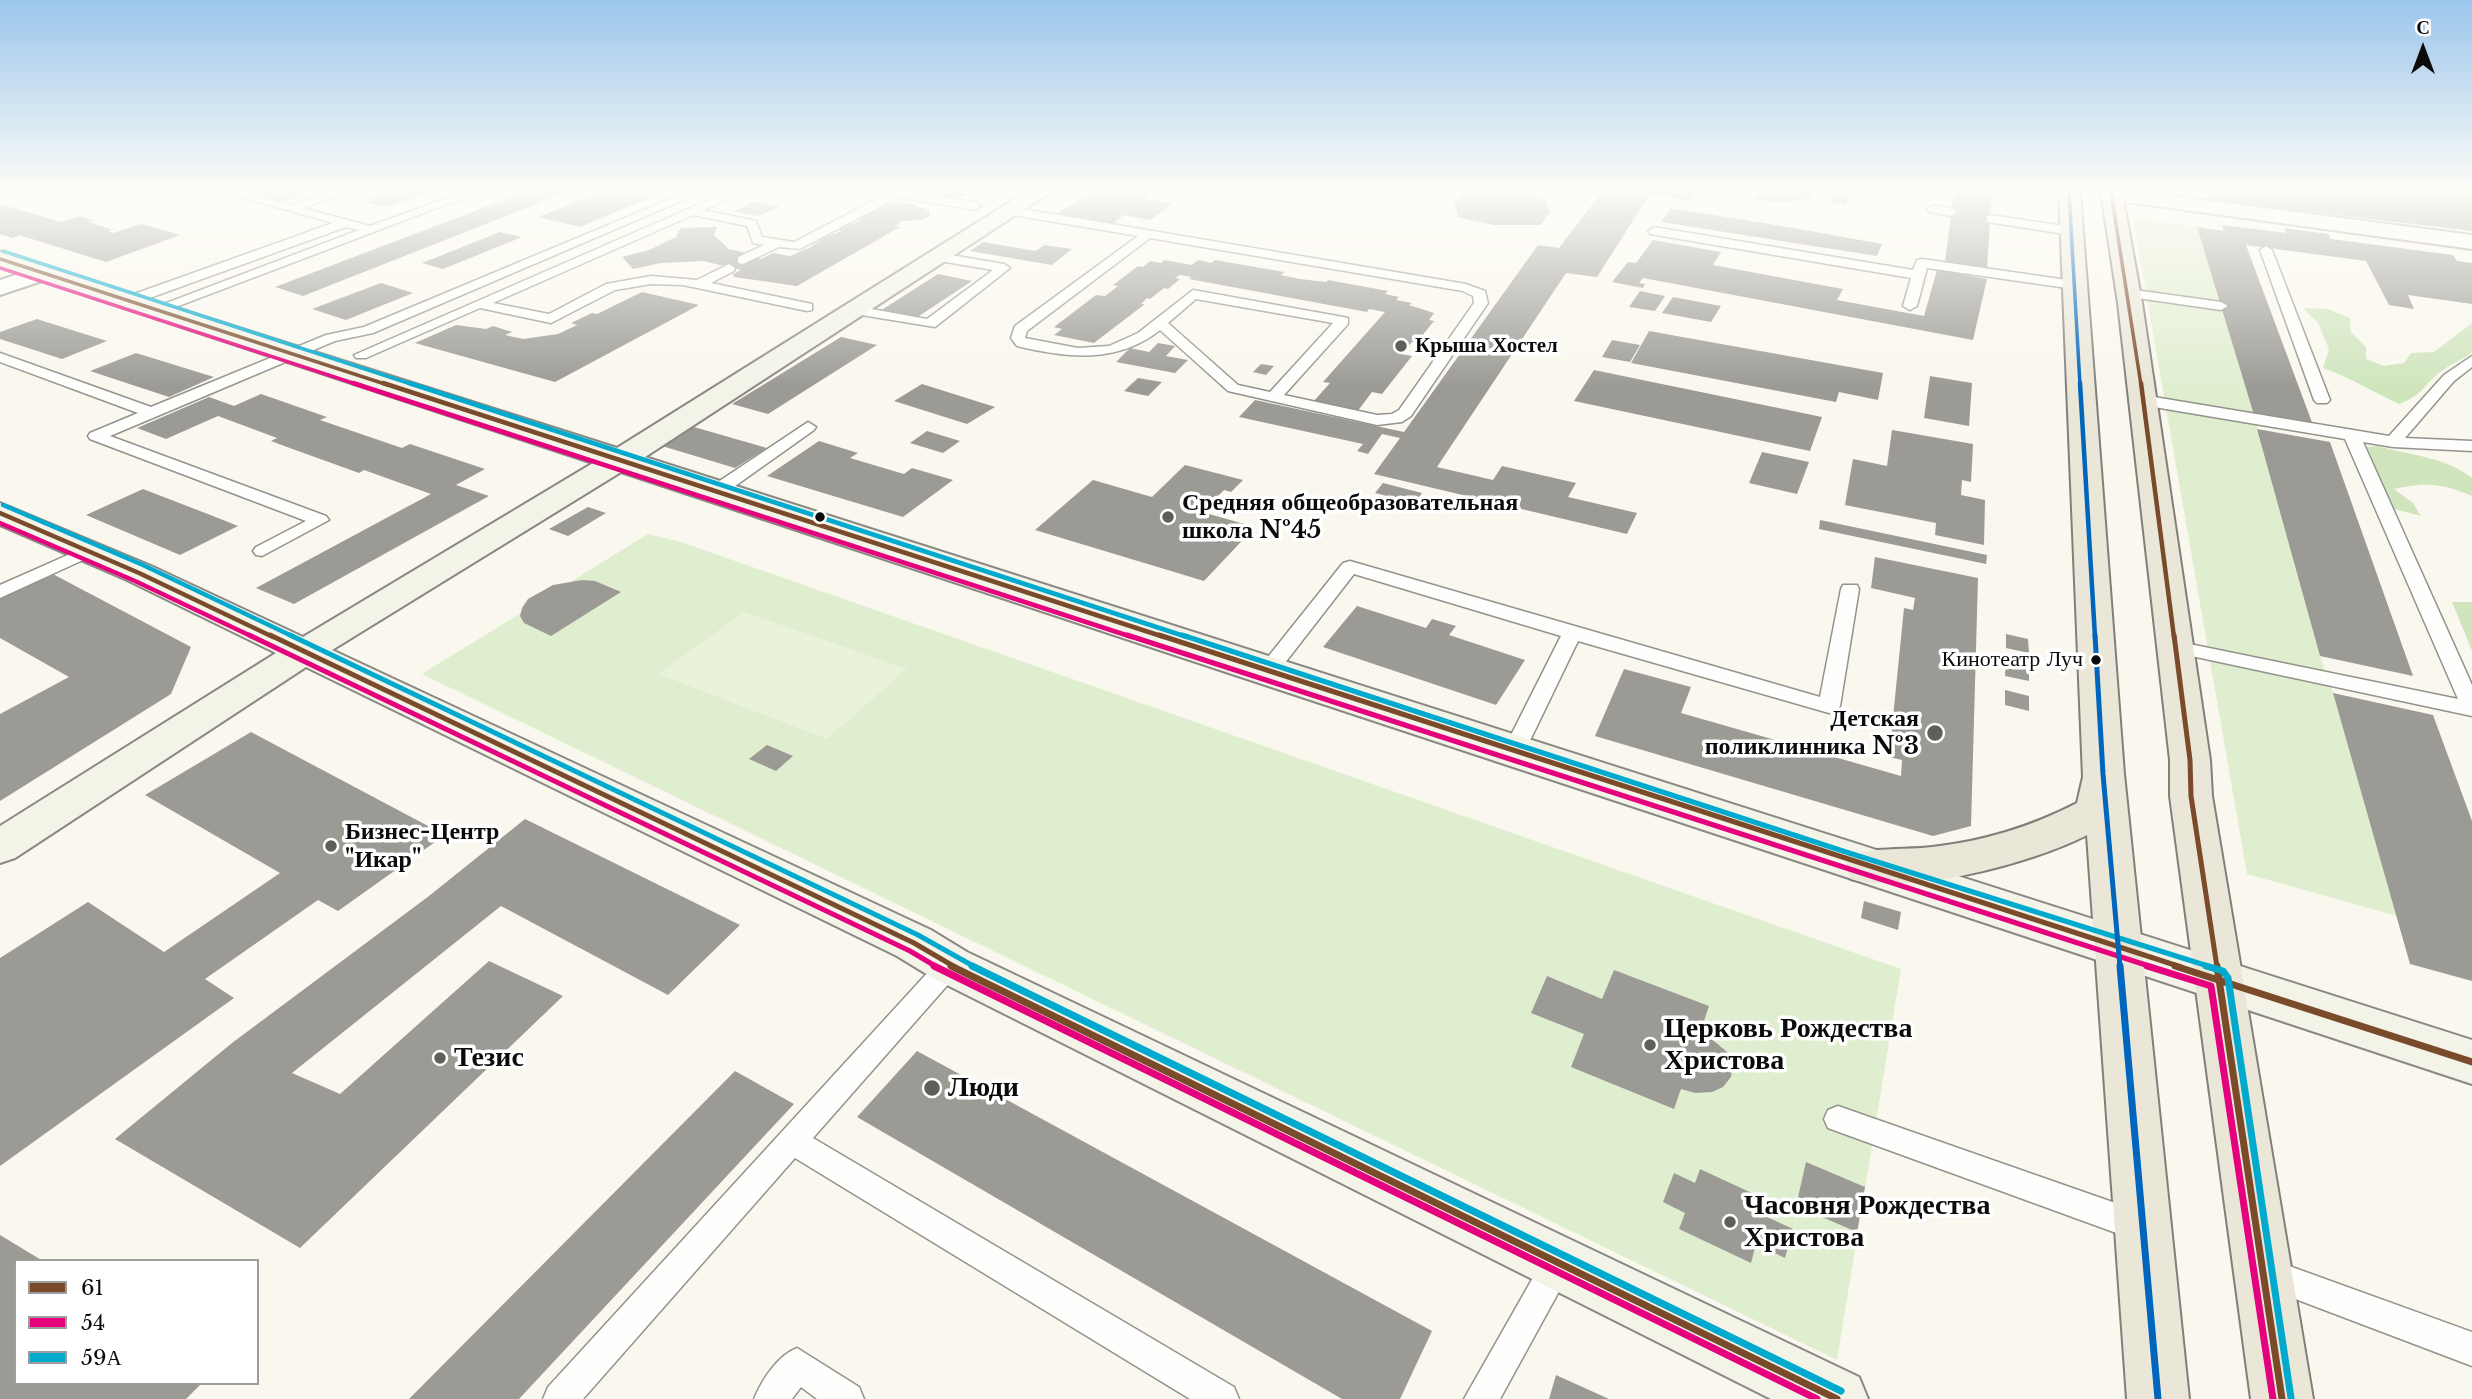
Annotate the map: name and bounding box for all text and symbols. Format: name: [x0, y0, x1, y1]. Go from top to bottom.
north arrow: [2388, 14, 2458, 84]
text: С: [2416, 16, 2430, 39]
place label: Крыша Хостел: [1415, 333, 1558, 359]
marker: Крыша Хостел: [1393, 338, 1409, 354]
place label: Средняя общеобразовательная школа №45: [1182, 489, 1518, 545]
marker: Средняя общеобразовательная школа №45: [1160, 509, 1176, 525]
unlabelled marker: [813, 510, 827, 524]
place label: Кинотеатр Луч: [1942, 647, 2083, 673]
marker: Кинотеатр Луч: [2089, 653, 2103, 667]
place label: Детская поликлинника №3: [1705, 705, 1919, 761]
marker: Детская поликлинника №3: [1925, 723, 1945, 743]
place label: Бизнес-Центр "Икар": [345, 818, 499, 874]
marker: Бизнес-Центр "Икар": [323, 838, 339, 854]
place label: Церковь Рождества Христова: [1664, 1012, 1912, 1078]
marker: Церковь Рождества Христова: [1642, 1037, 1658, 1053]
place label: Тезис: [454, 1041, 524, 1075]
marker: Тезис: [432, 1050, 448, 1066]
place label: Люди: [948, 1071, 1019, 1105]
marker: Люди: [922, 1078, 942, 1098]
place label: Часовня Рождества Христова: [1744, 1189, 1990, 1255]
marker: Часовня Рождества Христова: [1722, 1214, 1738, 1230]
legend: [14, 1259, 259, 1385]
text: 61: [81, 1275, 104, 1301]
text: 54: [81, 1310, 105, 1336]
text: 59А: [81, 1345, 122, 1371]

